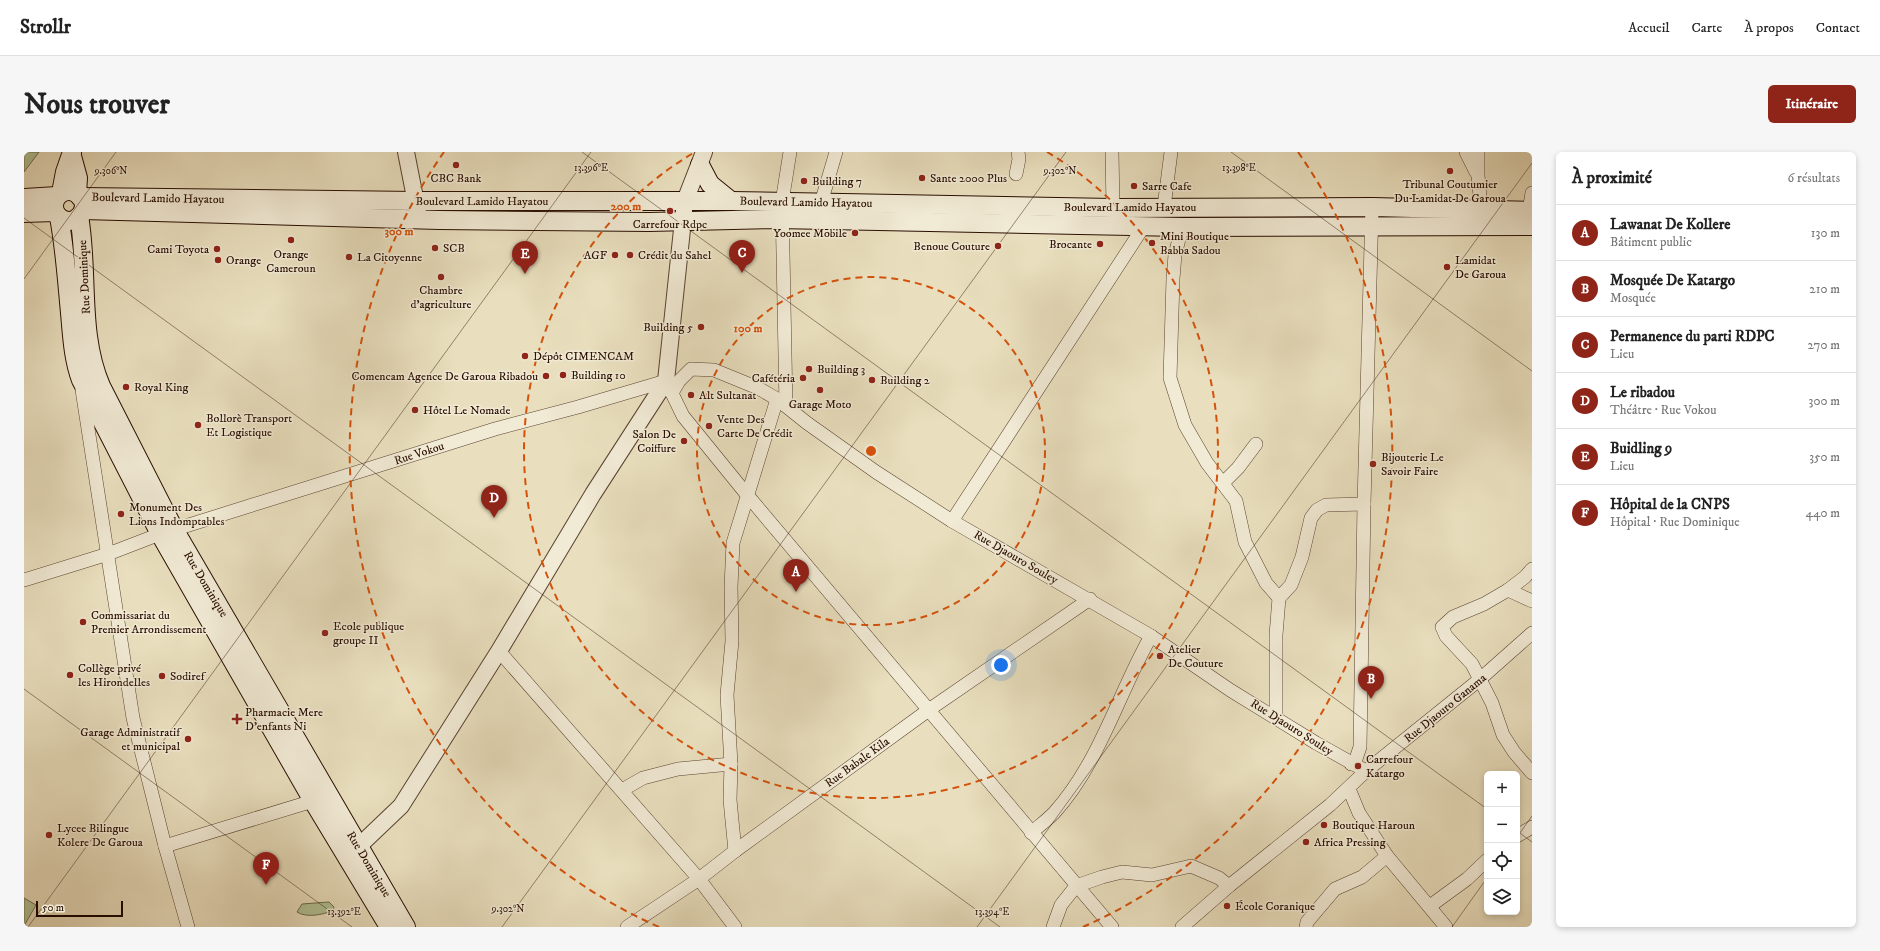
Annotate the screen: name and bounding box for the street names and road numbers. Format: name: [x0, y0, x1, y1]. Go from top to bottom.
street label: Boulevard Lamido Hayatou: [91, 190, 225, 207]
street label: Boulevard Lamido Hayatou: [416, 194, 549, 209]
street label: Boulevard Lamido Hayatou: [739, 194, 873, 211]
street label: Boulevard Lamido Hayatou: [1064, 200, 1197, 215]
street label: Rue Dominique: [75, 239, 94, 314]
street label: Rue Vokou: [392, 438, 446, 469]
street label: Rue Djaouro Souley: [971, 527, 1061, 588]
street label: Rue Dominique: [180, 549, 231, 620]
street label: Rue Djaouro Ganama: [1401, 670, 1490, 746]
street label: Rue Djaouro Souley: [1248, 696, 1336, 759]
street label: Rue Babale Kila: [822, 733, 893, 791]
street label: Rue Dominique: [343, 829, 394, 900]

